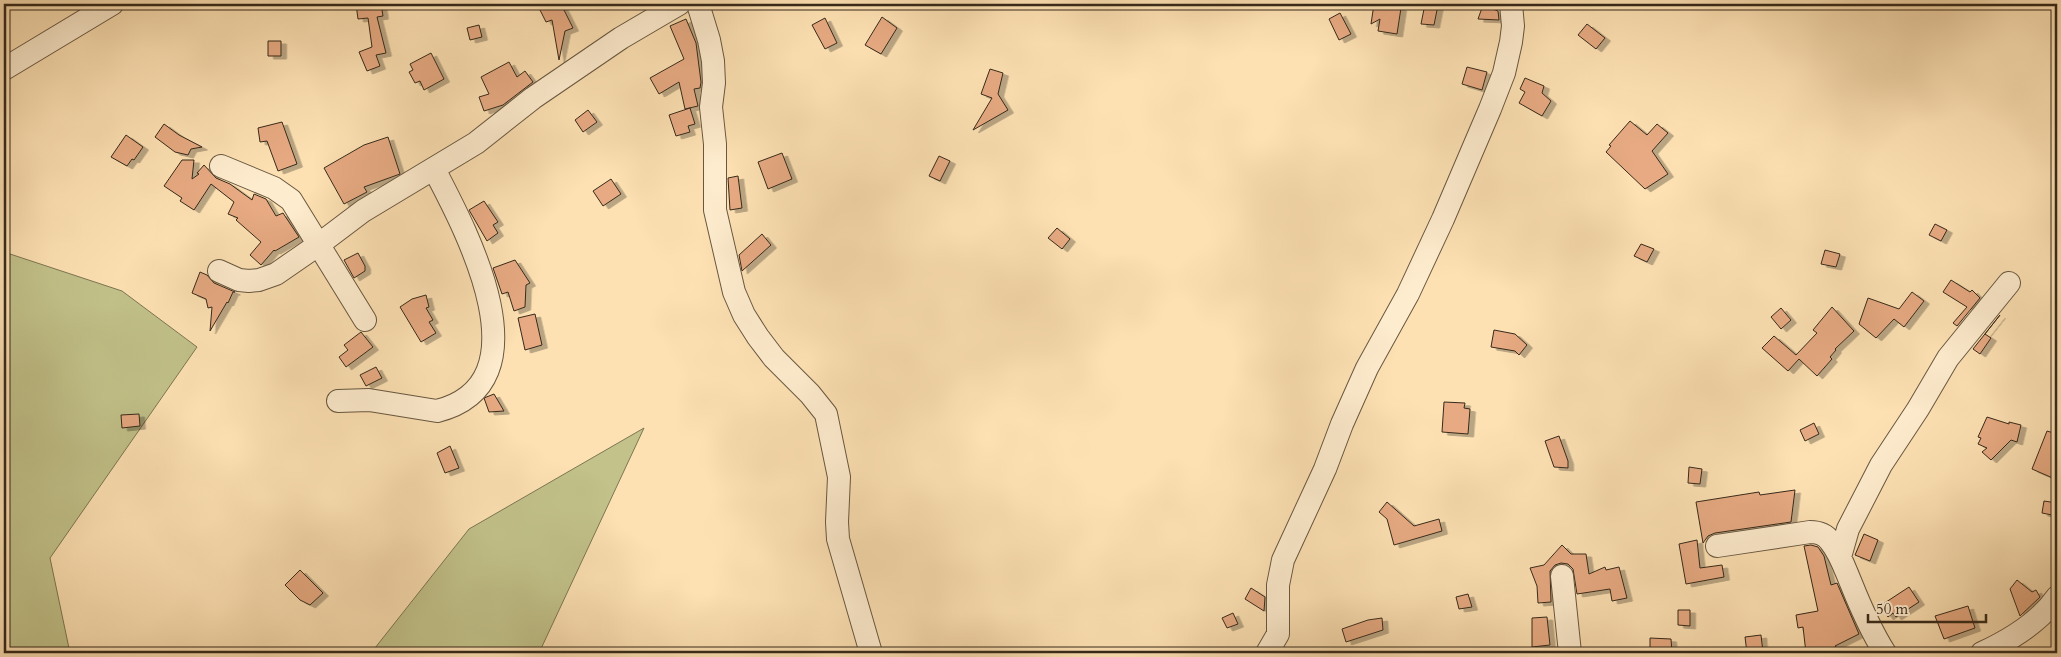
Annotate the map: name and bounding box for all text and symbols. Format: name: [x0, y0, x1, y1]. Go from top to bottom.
scale bar: [1868, 592, 1986, 624]
text: 50 m: [1876, 599, 1908, 619]

